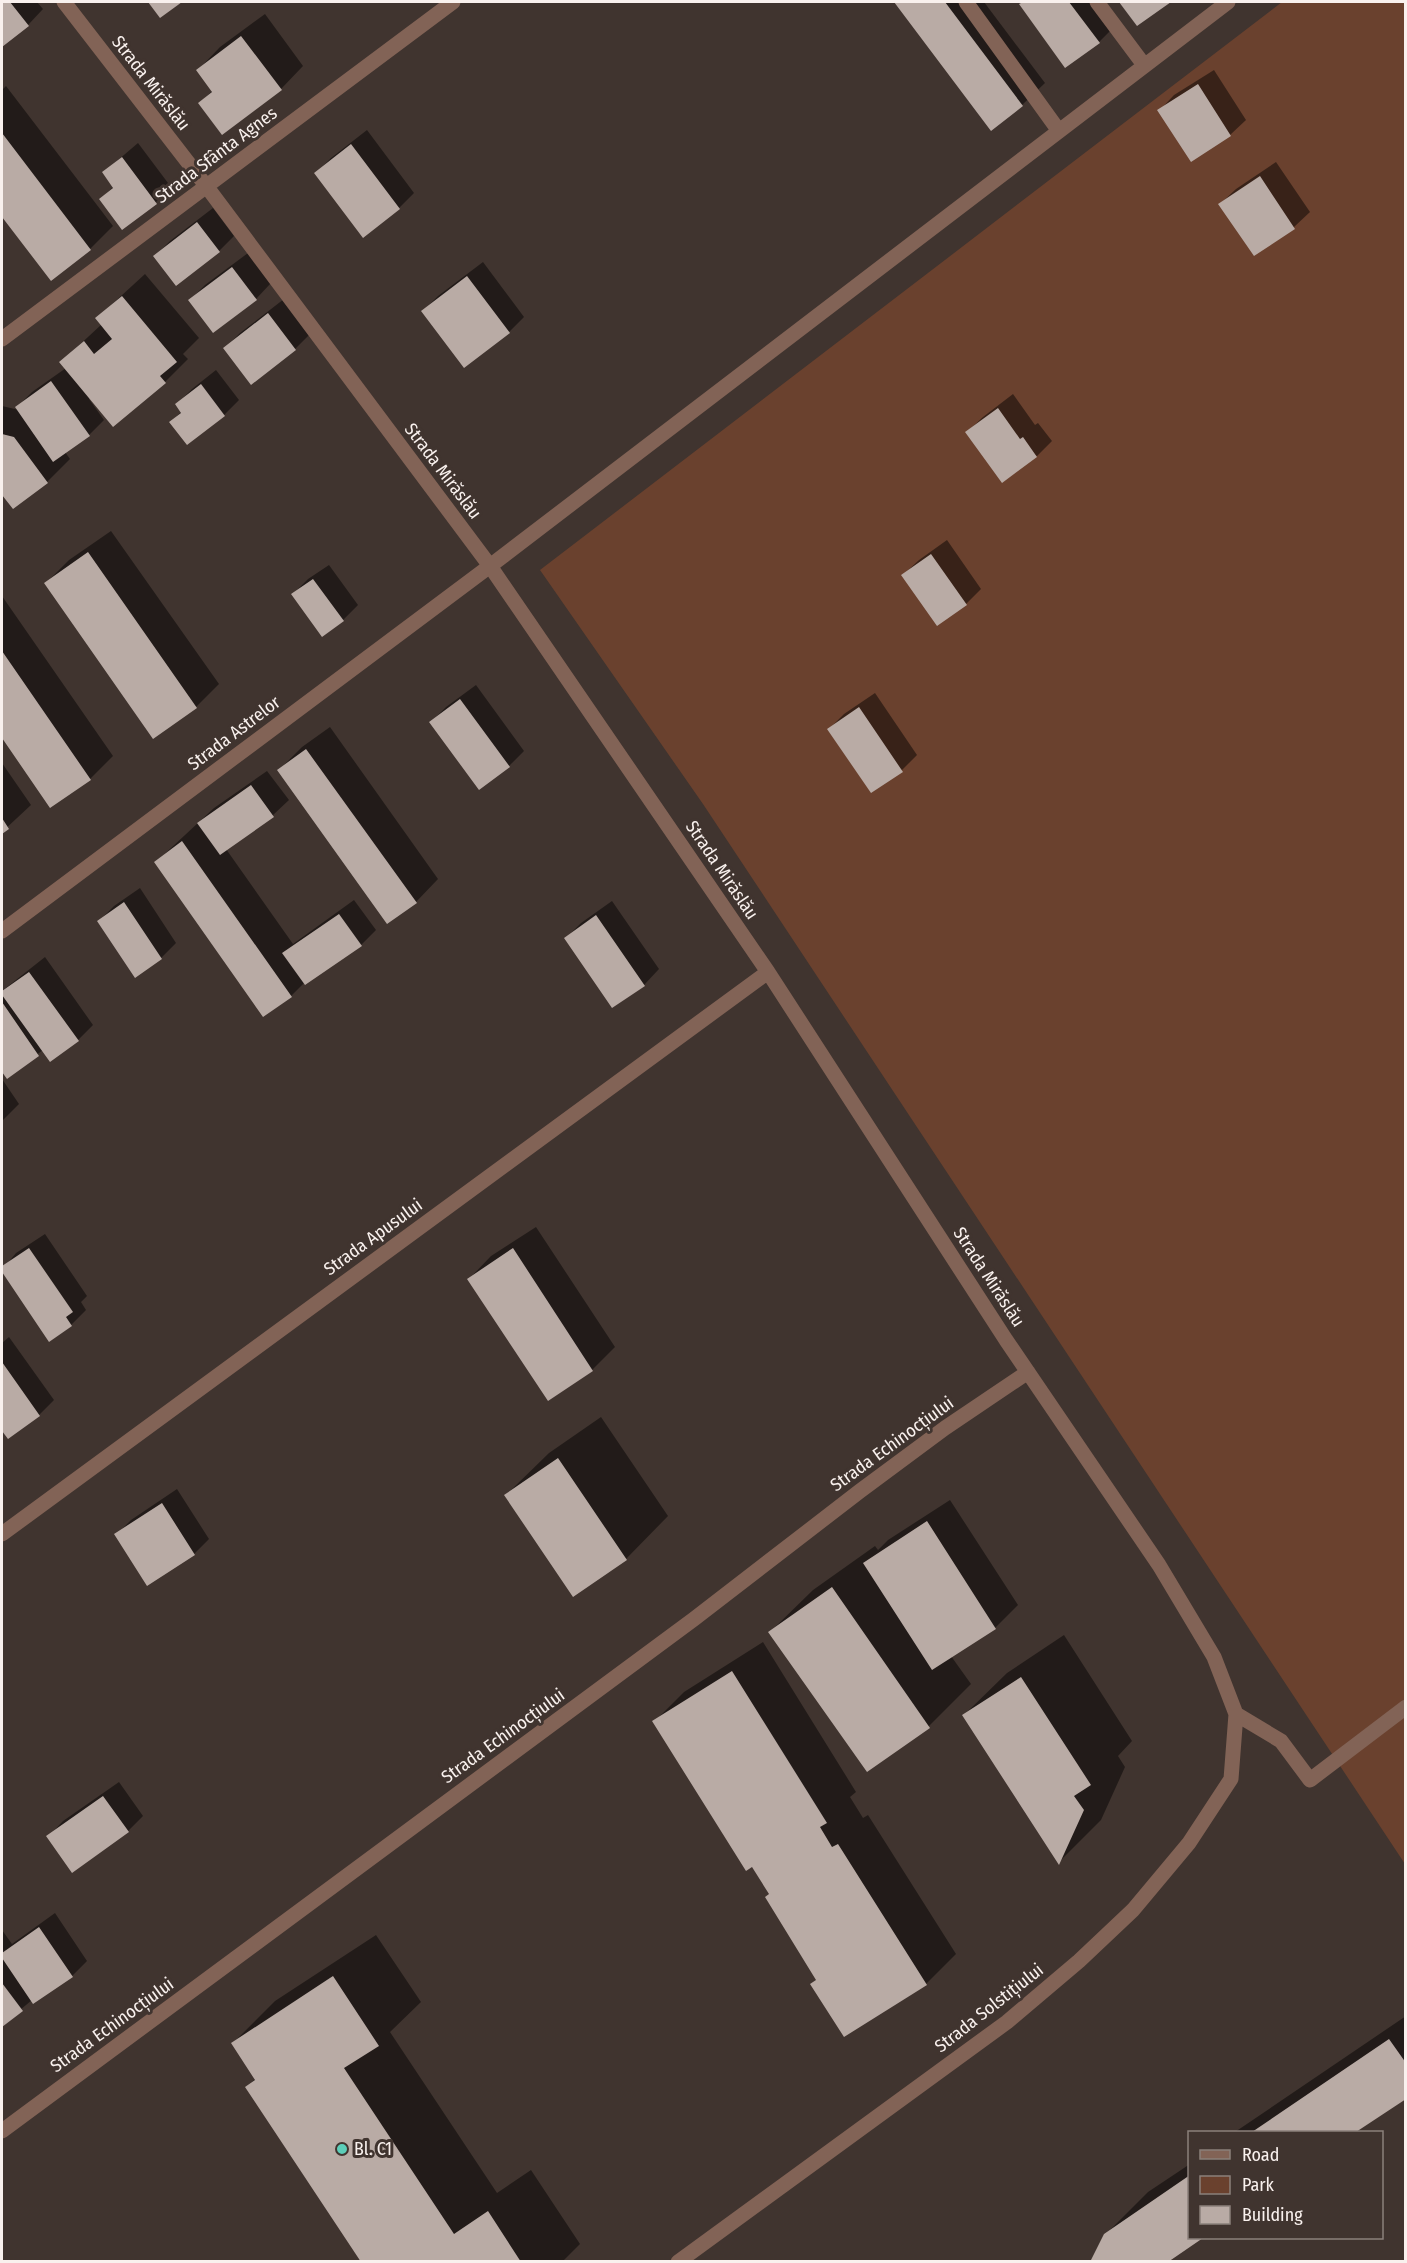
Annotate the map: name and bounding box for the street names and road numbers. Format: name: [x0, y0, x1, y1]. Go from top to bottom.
street label: Strada Mirăslău: [107, 31, 195, 135]
street label: Strada Sfânta Agnes: [151, 102, 282, 208]
street label: Strada Mirăslău: [400, 419, 486, 523]
street label: Strada Astrelor: [183, 691, 285, 775]
street label: Strada Mirăslău: [681, 816, 763, 924]
street label: Strada Apusului: [319, 1194, 427, 1280]
street label: Strada Mirăslău: [949, 1223, 1029, 1331]
street label: Strada Echinocțiului: [826, 1392, 958, 1496]
street label: Strada Echinocțiului: [437, 1684, 569, 1788]
street label: Strada Solstițiului: [930, 1959, 1048, 2057]
street label: Strada Echinocțiului: [46, 1973, 178, 2077]

